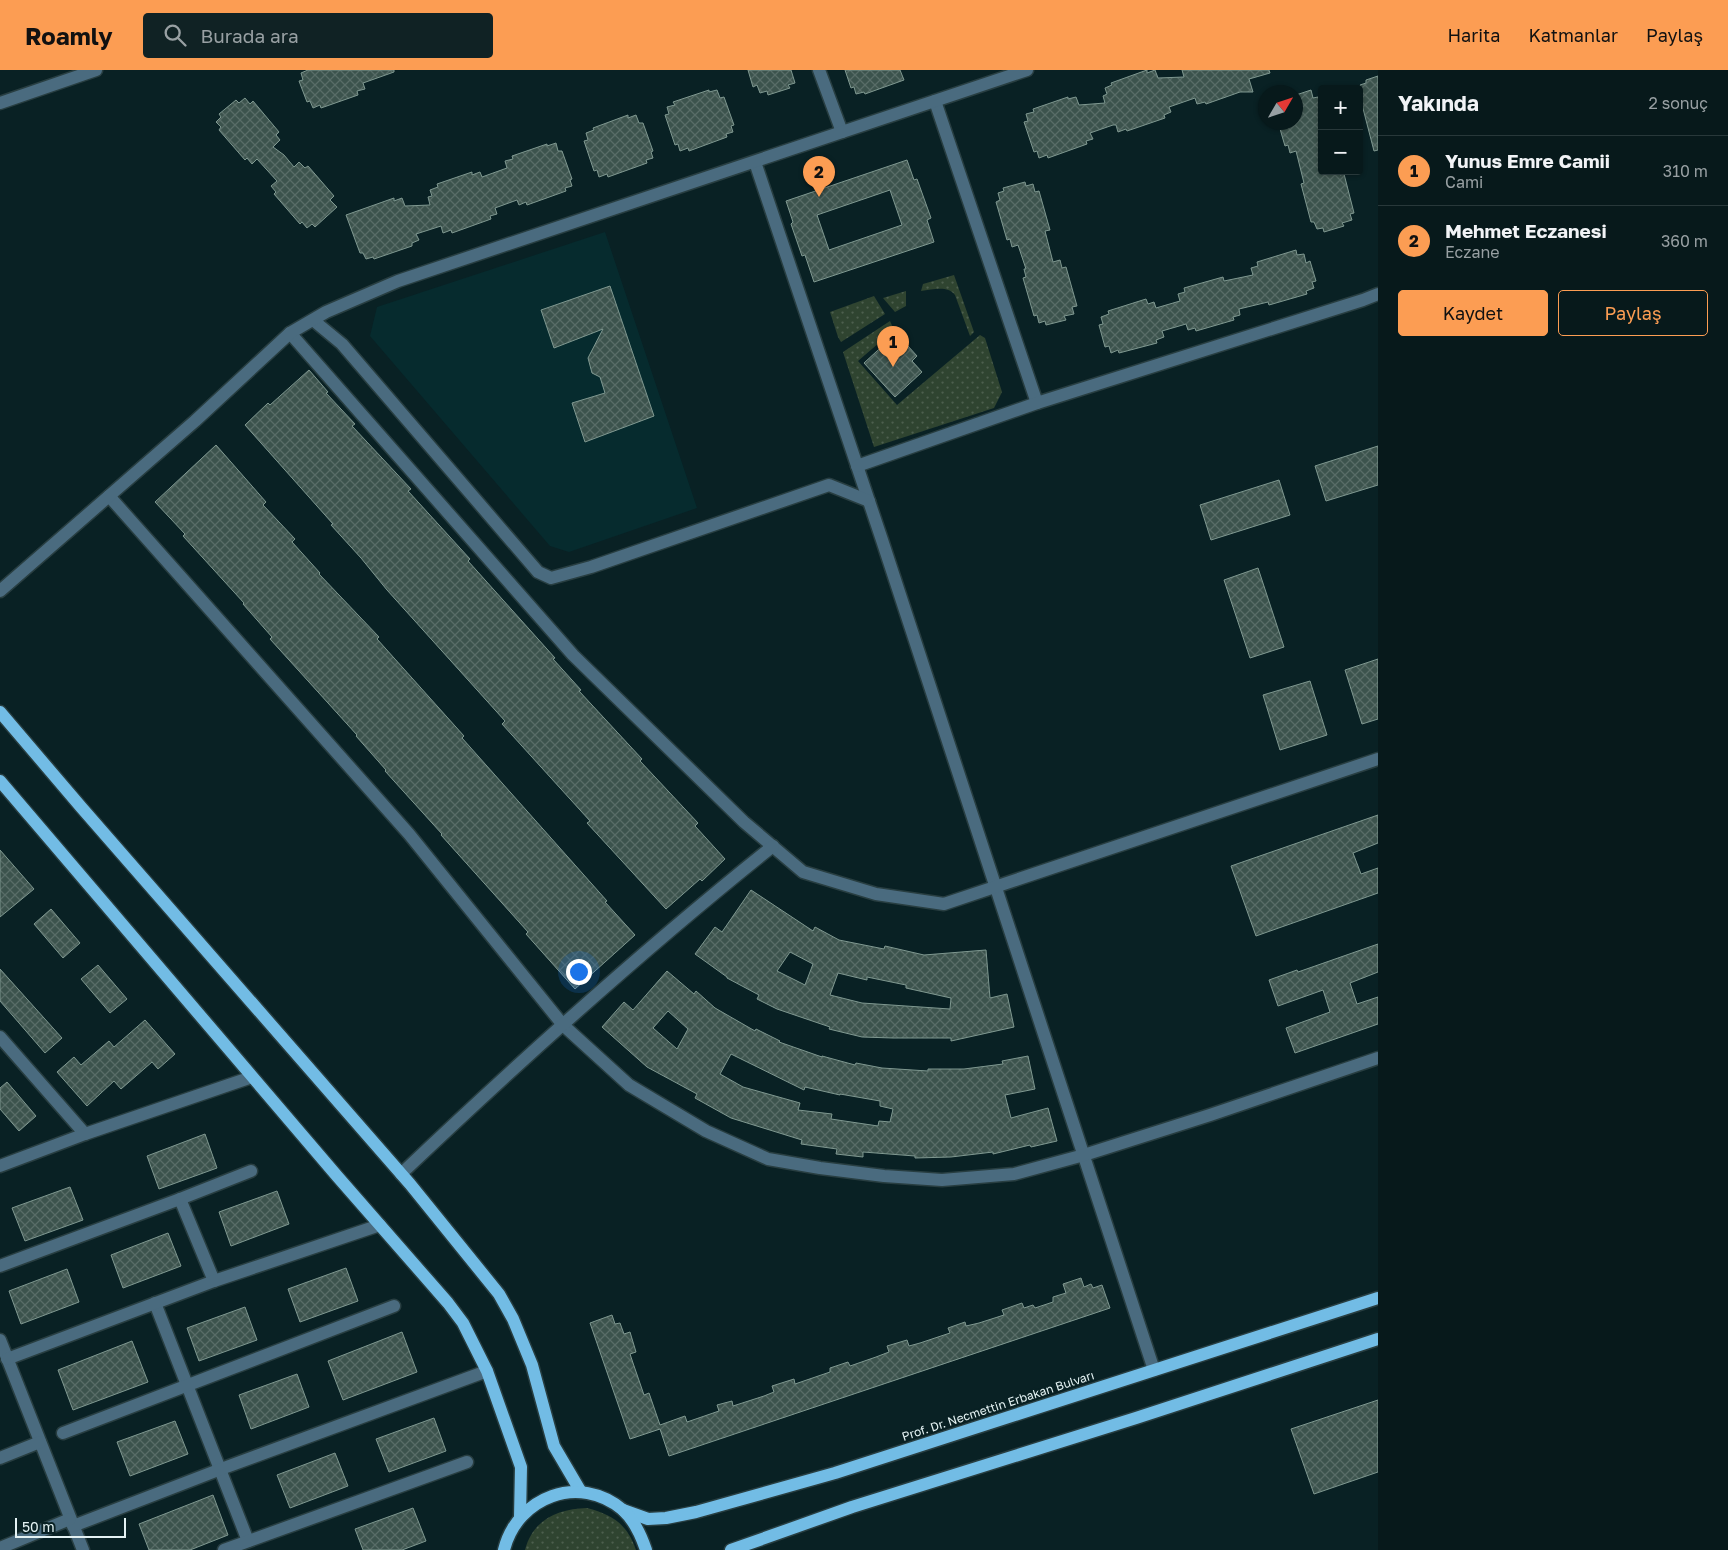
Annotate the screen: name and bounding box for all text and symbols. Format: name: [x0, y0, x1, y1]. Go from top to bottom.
search box: [143, 13, 493, 58]
text: Roamly: [25, 21, 113, 50]
icon: search: [161, 21, 189, 49]
text: Burada ara: [201, 24, 299, 47]
text: Harita: [1447, 24, 1500, 46]
text: Katmanlar: [1528, 24, 1618, 46]
text: Paylaş: [1646, 24, 1703, 46]
north arrow: [1258, 85, 1303, 130]
map controls: [1318, 85, 1363, 175]
button: +: [1318, 85, 1363, 130]
text: Yakında: [1398, 90, 1479, 116]
text: 2 sonuç: [1648, 93, 1708, 113]
button: −: [1318, 130, 1363, 175]
text: Yunus Emre Camii: [1445, 149, 1610, 172]
pin: 2: [803, 156, 835, 197]
text: 1: [1410, 161, 1418, 181]
text: 310 m: [1663, 161, 1708, 181]
text: Cami: [1445, 172, 1483, 192]
text: Mehmet Eczanesi: [1445, 219, 1607, 242]
text: 2: [1409, 231, 1419, 251]
text: 360 m: [1661, 231, 1708, 251]
text: Eczane: [1445, 242, 1500, 262]
button: Kaydet: [1398, 290, 1548, 336]
button: Paylaş: [1558, 290, 1708, 336]
pin: 1: [877, 326, 909, 367]
your location: [566, 959, 592, 985]
street label: Prof. Dr. Necmettin Erbakan Bulvarı: [900, 1367, 1096, 1444]
scale bar: [15, 1515, 126, 1538]
text: 50 m: [22, 1518, 55, 1535]

